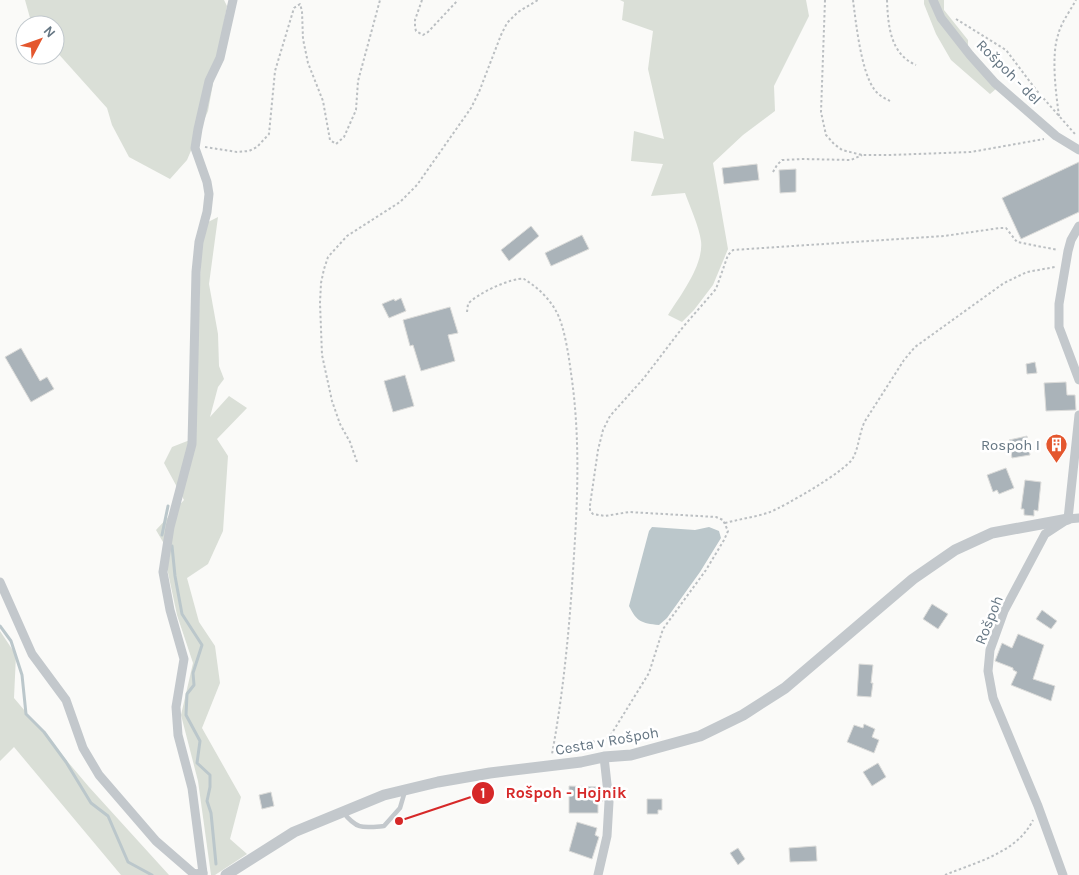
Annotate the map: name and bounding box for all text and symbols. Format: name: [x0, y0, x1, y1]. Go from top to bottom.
north arrow: [15, 15, 65, 65]
text: N: [40, 22, 59, 41]
street label: Rošpoh - del: [973, 36, 1045, 108]
building icon: Rospoh I: [1044, 433, 1068, 464]
place label: Rospoh I: [981, 436, 1040, 454]
street label: Rošpoh: [971, 593, 1007, 647]
street label: Cesta v Rošpoh: [554, 723, 660, 759]
callout: Rošpoh - Hojnik: [470, 777, 636, 808]
text: Rošpoh - Hojnik: [505, 783, 627, 802]
text: 1: [480, 784, 486, 802]

